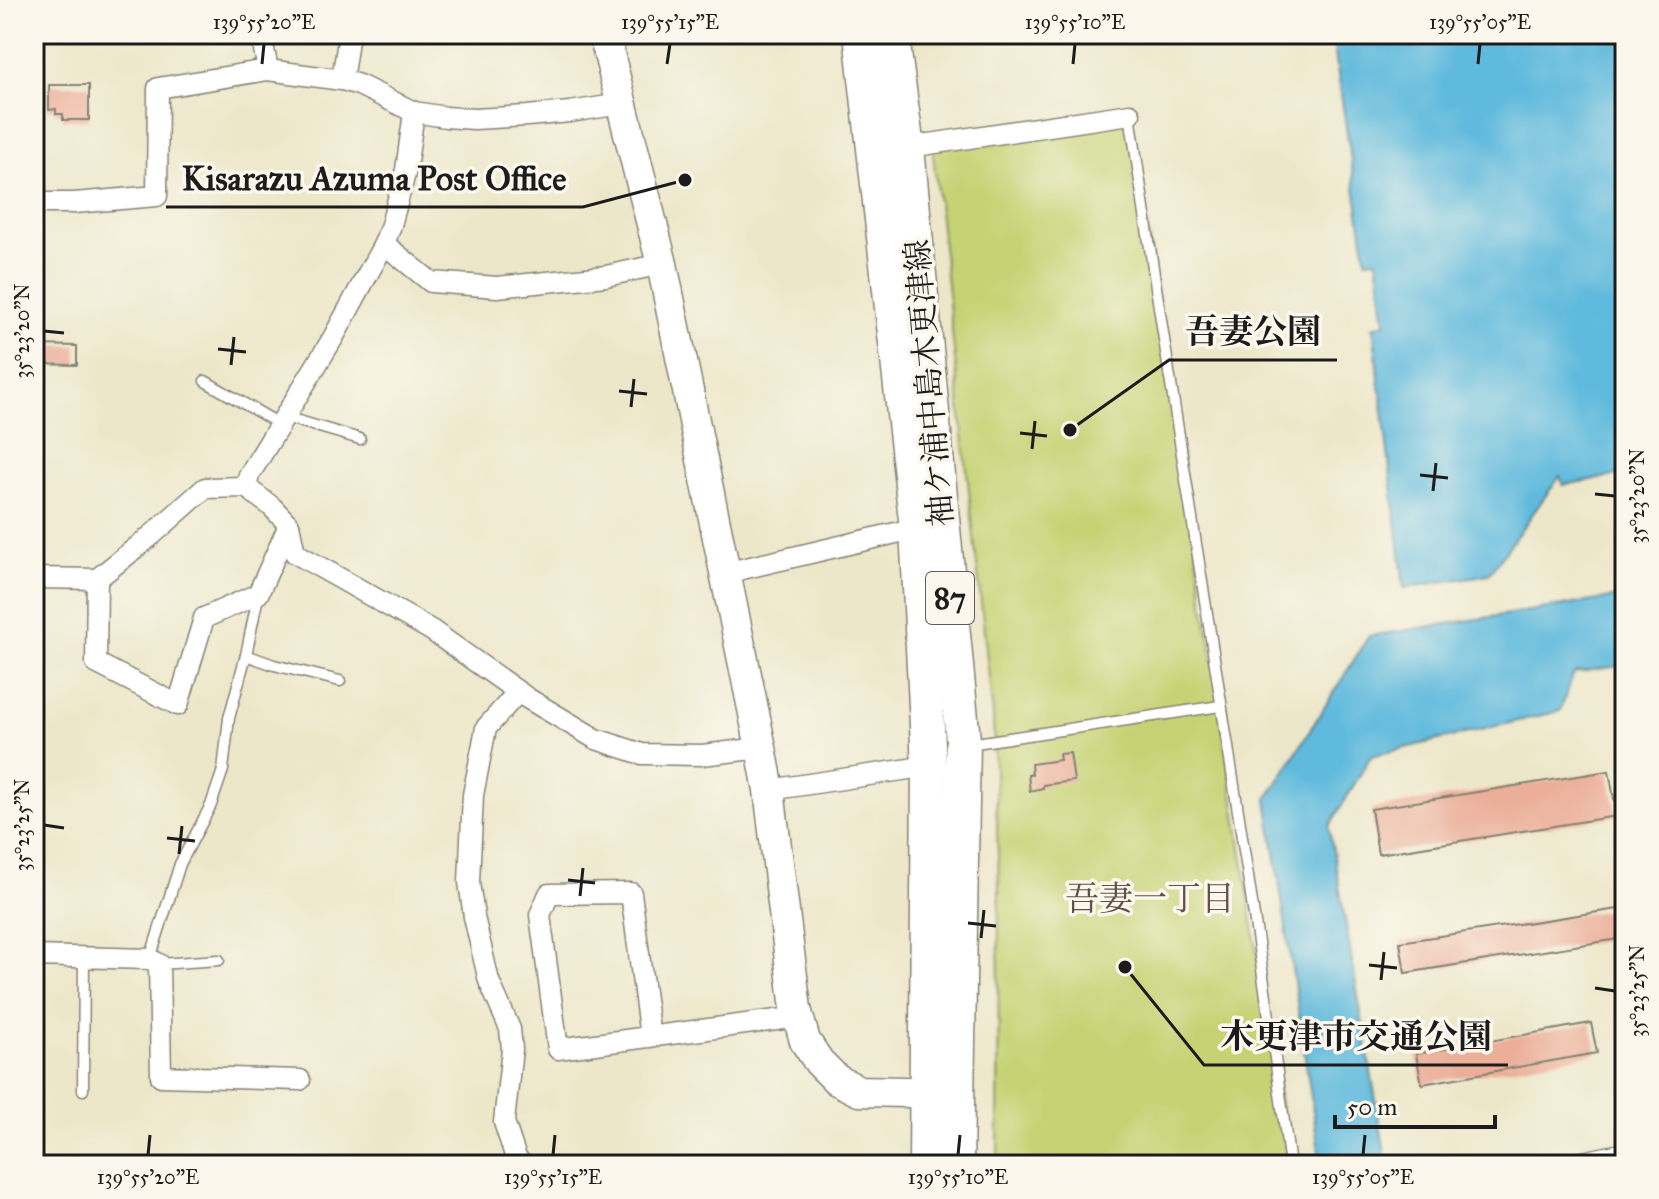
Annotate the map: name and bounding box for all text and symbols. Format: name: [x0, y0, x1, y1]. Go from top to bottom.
text: 139°55'20"E: [213, 10, 315, 34]
text: 139°55'15"E: [621, 10, 719, 34]
text: 139°55'10"E: [1025, 10, 1125, 34]
text: 139°55'05"E: [1429, 10, 1531, 34]
callout: Kisarazu Azuma Post Office: [166, 149, 583, 207]
text: Kisarazu Azuma Post Office: [182, 158, 566, 199]
street label: 袖ケ浦中島木更津線: [898, 238, 961, 528]
text: 35°23'20"N: [10, 283, 34, 379]
callout: 吾妻公園: [1169, 302, 1337, 360]
text: 吾妻公園: [1185, 311, 1321, 352]
text: 35°23'20"N: [1625, 448, 1649, 544]
road number: 87: [926, 572, 974, 624]
text: 35°23'25"N: [10, 779, 34, 871]
district label: 吾妻一丁目: [1065, 878, 1235, 919]
text: 35°23'25"N: [1625, 945, 1649, 1037]
callout: 木更津市交通公園: [1204, 1007, 1508, 1065]
text: 木更津市交通公園: [1220, 1016, 1492, 1057]
scale bar: [1335, 1079, 1495, 1129]
text: 50 m: [1347, 1092, 1397, 1122]
text: 139°55'20"E: [97, 1165, 199, 1189]
text: 139°55'15"E: [504, 1165, 602, 1189]
text: 139°55'10"E: [908, 1165, 1008, 1189]
text: 139°55'05"E: [1312, 1165, 1414, 1189]

